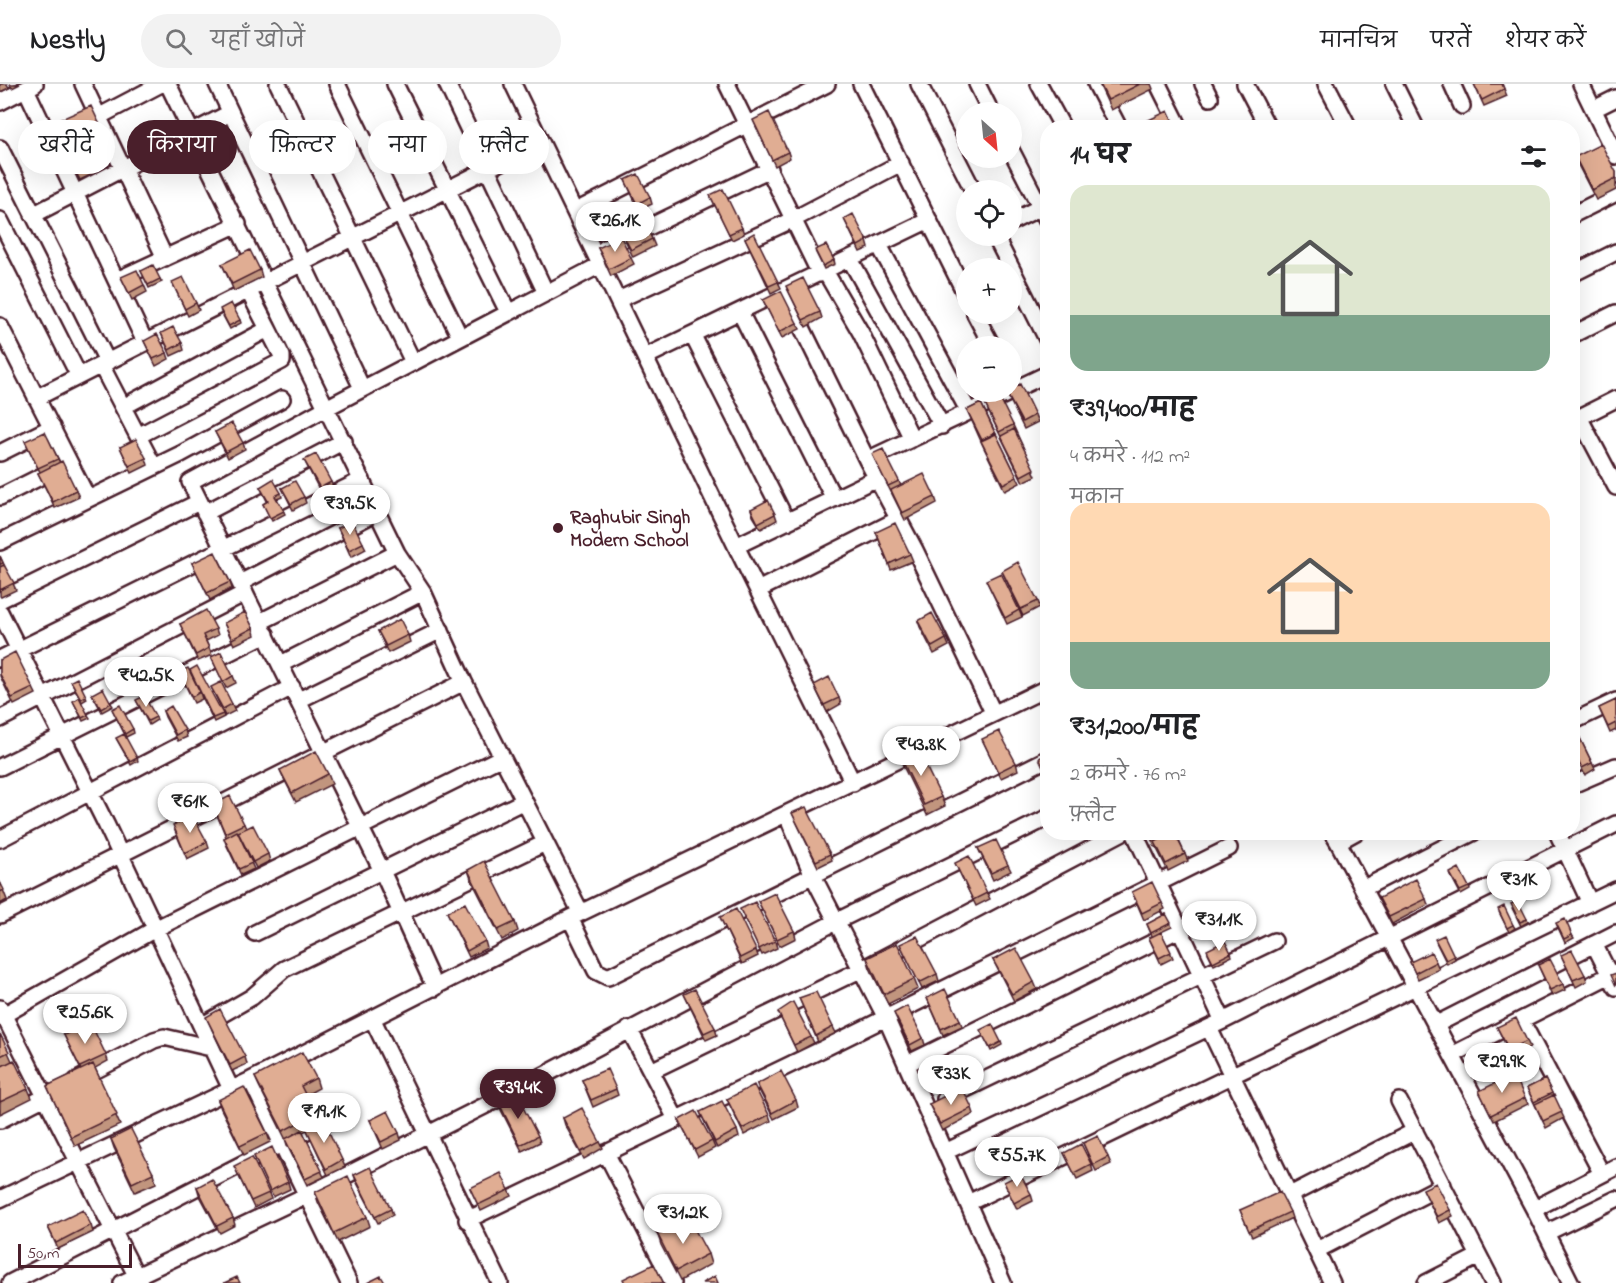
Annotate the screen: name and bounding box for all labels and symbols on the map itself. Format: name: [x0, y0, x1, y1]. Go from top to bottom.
north arrow: [956, 102, 1022, 168]
pin: ₹26.1K: [566, 202, 664, 253]
pin: ₹39.5K: [301, 485, 399, 536]
place label: Raghubir Singh Modern School: [570, 504, 690, 556]
marker: Raghubir Singh Modern School: [551, 521, 565, 535]
pin: ₹42.5K: [97, 657, 195, 708]
pin: ₹43.8K: [872, 726, 970, 777]
pin: ₹61K: [154, 783, 226, 834]
pin: ₹31K: [1483, 861, 1555, 912]
pin: ₹31.1K: [1170, 901, 1268, 952]
pin: ₹25.6K: [36, 994, 134, 1045]
pin: ₹29.9K: [1453, 1043, 1551, 1094]
pin: ₹33K: [915, 1055, 987, 1106]
pin: ₹39.4K: [469, 1069, 567, 1120]
pin: ₹19.1K: [275, 1093, 373, 1144]
pin: ₹55.7K: [968, 1137, 1066, 1188]
pin: ₹31.2K: [634, 1194, 732, 1245]
scale bar: [18, 1241, 132, 1268]

